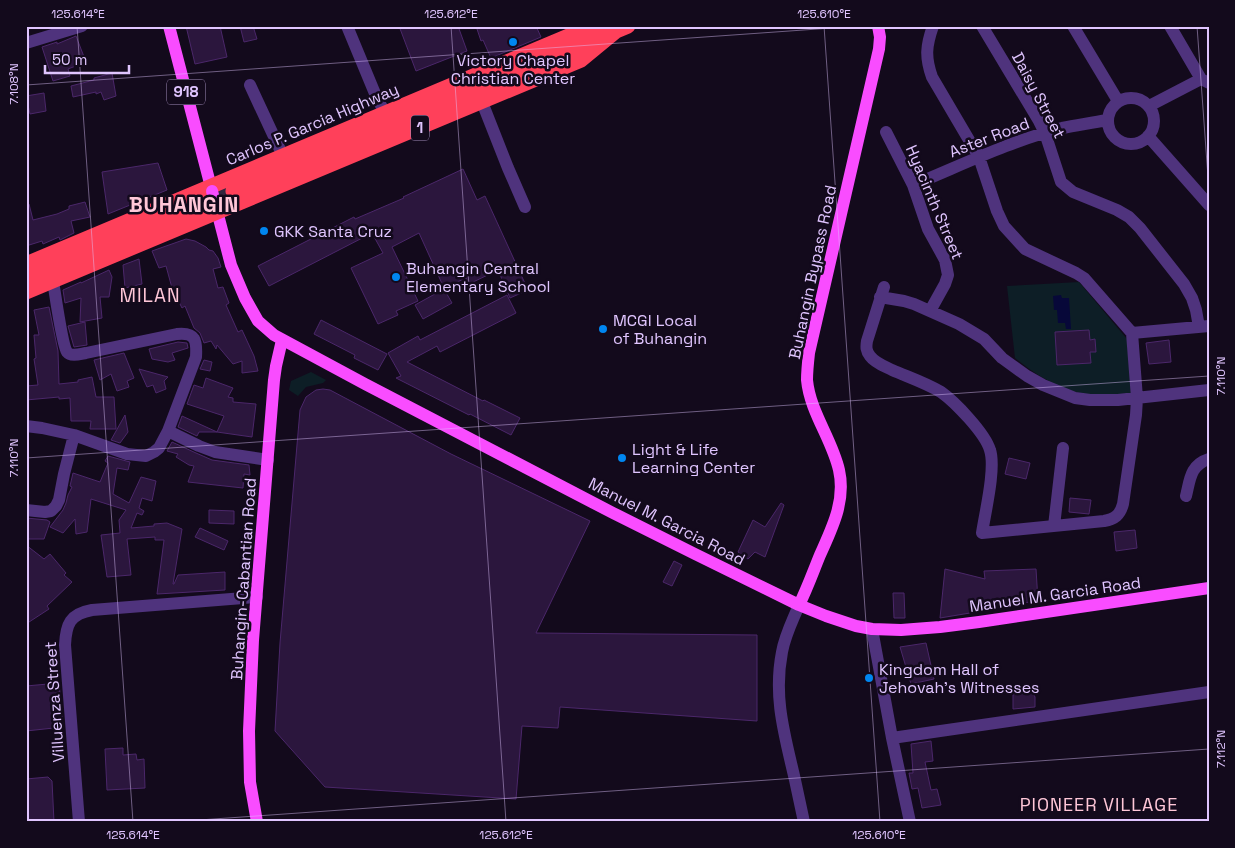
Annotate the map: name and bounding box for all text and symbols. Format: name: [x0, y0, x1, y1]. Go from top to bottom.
text: 125.614°E: [51, 6, 105, 22]
text: 125.612°E: [424, 6, 478, 22]
text: 125.610°E: [797, 6, 851, 22]
marker: Victory Chapel Christian Center: [507, 36, 519, 48]
scale bar: [45, 42, 129, 74]
street label: Daisy Street: [1007, 48, 1070, 142]
text: 50 m: [52, 50, 87, 69]
place label: Victory Chapel Christian Center: [451, 50, 575, 89]
text: 7.108°N: [6, 63, 22, 105]
street label: Carlos P. Garcia Highway: [223, 79, 402, 170]
road number: 918: [167, 80, 205, 104]
street label: Aster Road: [946, 113, 1032, 162]
road number: 1: [411, 116, 429, 140]
street label: Hyacinth Street: [901, 142, 968, 263]
street label: Buhangin Bypass Road: [784, 183, 841, 361]
district label: BUHANGIN: [129, 191, 239, 218]
place label: GKK Santa Cruz: [274, 221, 392, 242]
marker: GKK Santa Cruz: [258, 225, 270, 237]
place label: Buhangin Central Elementary School: [406, 258, 551, 297]
marker: Buhangin Central Elementary School: [390, 271, 402, 283]
district label: MILAN: [119, 283, 181, 308]
place label: MCGI Local of Buhangin: [613, 310, 707, 349]
marker: MCGI Local of Buhangin: [597, 323, 609, 335]
text: 7.110°N: [1213, 357, 1229, 395]
text: 7.110°N: [6, 439, 22, 477]
place label: Light & Life Learning Center: [632, 439, 755, 478]
marker: Light & Life Learning Center: [616, 452, 628, 464]
street label: Manuel M. Garcia Road: [585, 473, 749, 570]
street label: Buhangin-Cabantian Road: [226, 477, 261, 681]
street label: Manuel M. Garcia Road: [968, 572, 1142, 617]
street label: Villuenza Street: [40, 641, 69, 763]
place label: Kingdom Hall of Jehovah's Witnesses: [879, 659, 1040, 698]
marker: Kingdom Hall of Jehovah's Witnesses: [863, 672, 875, 684]
text: 7.112°N: [1213, 730, 1229, 768]
district label: PIONEER VILLAGE: [1020, 793, 1178, 816]
text: 125.614°E: [106, 827, 160, 843]
text: 125.612°E: [479, 827, 533, 843]
text: 125.610°E: [852, 827, 906, 843]

